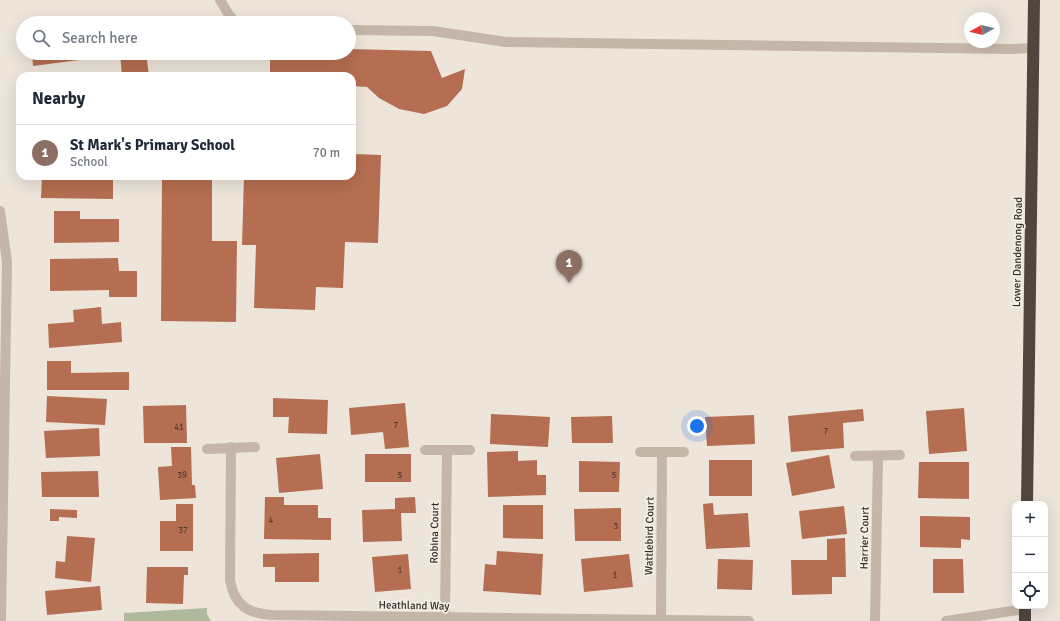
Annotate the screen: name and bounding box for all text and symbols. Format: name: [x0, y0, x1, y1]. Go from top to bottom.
north arrow: [964, 12, 1000, 48]
search box: [16, 16, 356, 60]
icon: search: [30, 27, 52, 49]
text: Search here: [62, 29, 138, 47]
text: Nearby: [32, 88, 85, 109]
text: St Mark's Primary School: [70, 136, 235, 154]
text: 1: [41, 145, 49, 161]
text: 70 m: [313, 145, 340, 161]
text: School: [70, 154, 108, 170]
street label: Lower Dandenong Road: [1010, 197, 1025, 307]
pin: 1: [556, 250, 582, 283]
your location: [687, 416, 707, 436]
house number: 7: [394, 420, 399, 431]
house number: 41: [174, 422, 184, 433]
house number: 7: [824, 426, 829, 437]
house number: 39: [177, 470, 187, 481]
house number: 5: [398, 470, 403, 481]
house number: 5: [612, 470, 617, 481]
street label: Wattlebird Court: [642, 497, 657, 575]
map controls: [1012, 501, 1048, 609]
button: +: [1012, 501, 1048, 537]
street label: Robina Court: [427, 502, 442, 564]
street label: Harrier Court: [857, 506, 872, 569]
house number: 4: [269, 515, 274, 526]
house number: 3: [614, 521, 619, 532]
house number: 37: [178, 525, 188, 536]
button: −: [1012, 537, 1048, 573]
house number: 1: [398, 565, 403, 576]
house number: 1: [613, 570, 618, 581]
button: locate: [1012, 573, 1048, 609]
street label: Heathland Way: [378, 598, 450, 613]

